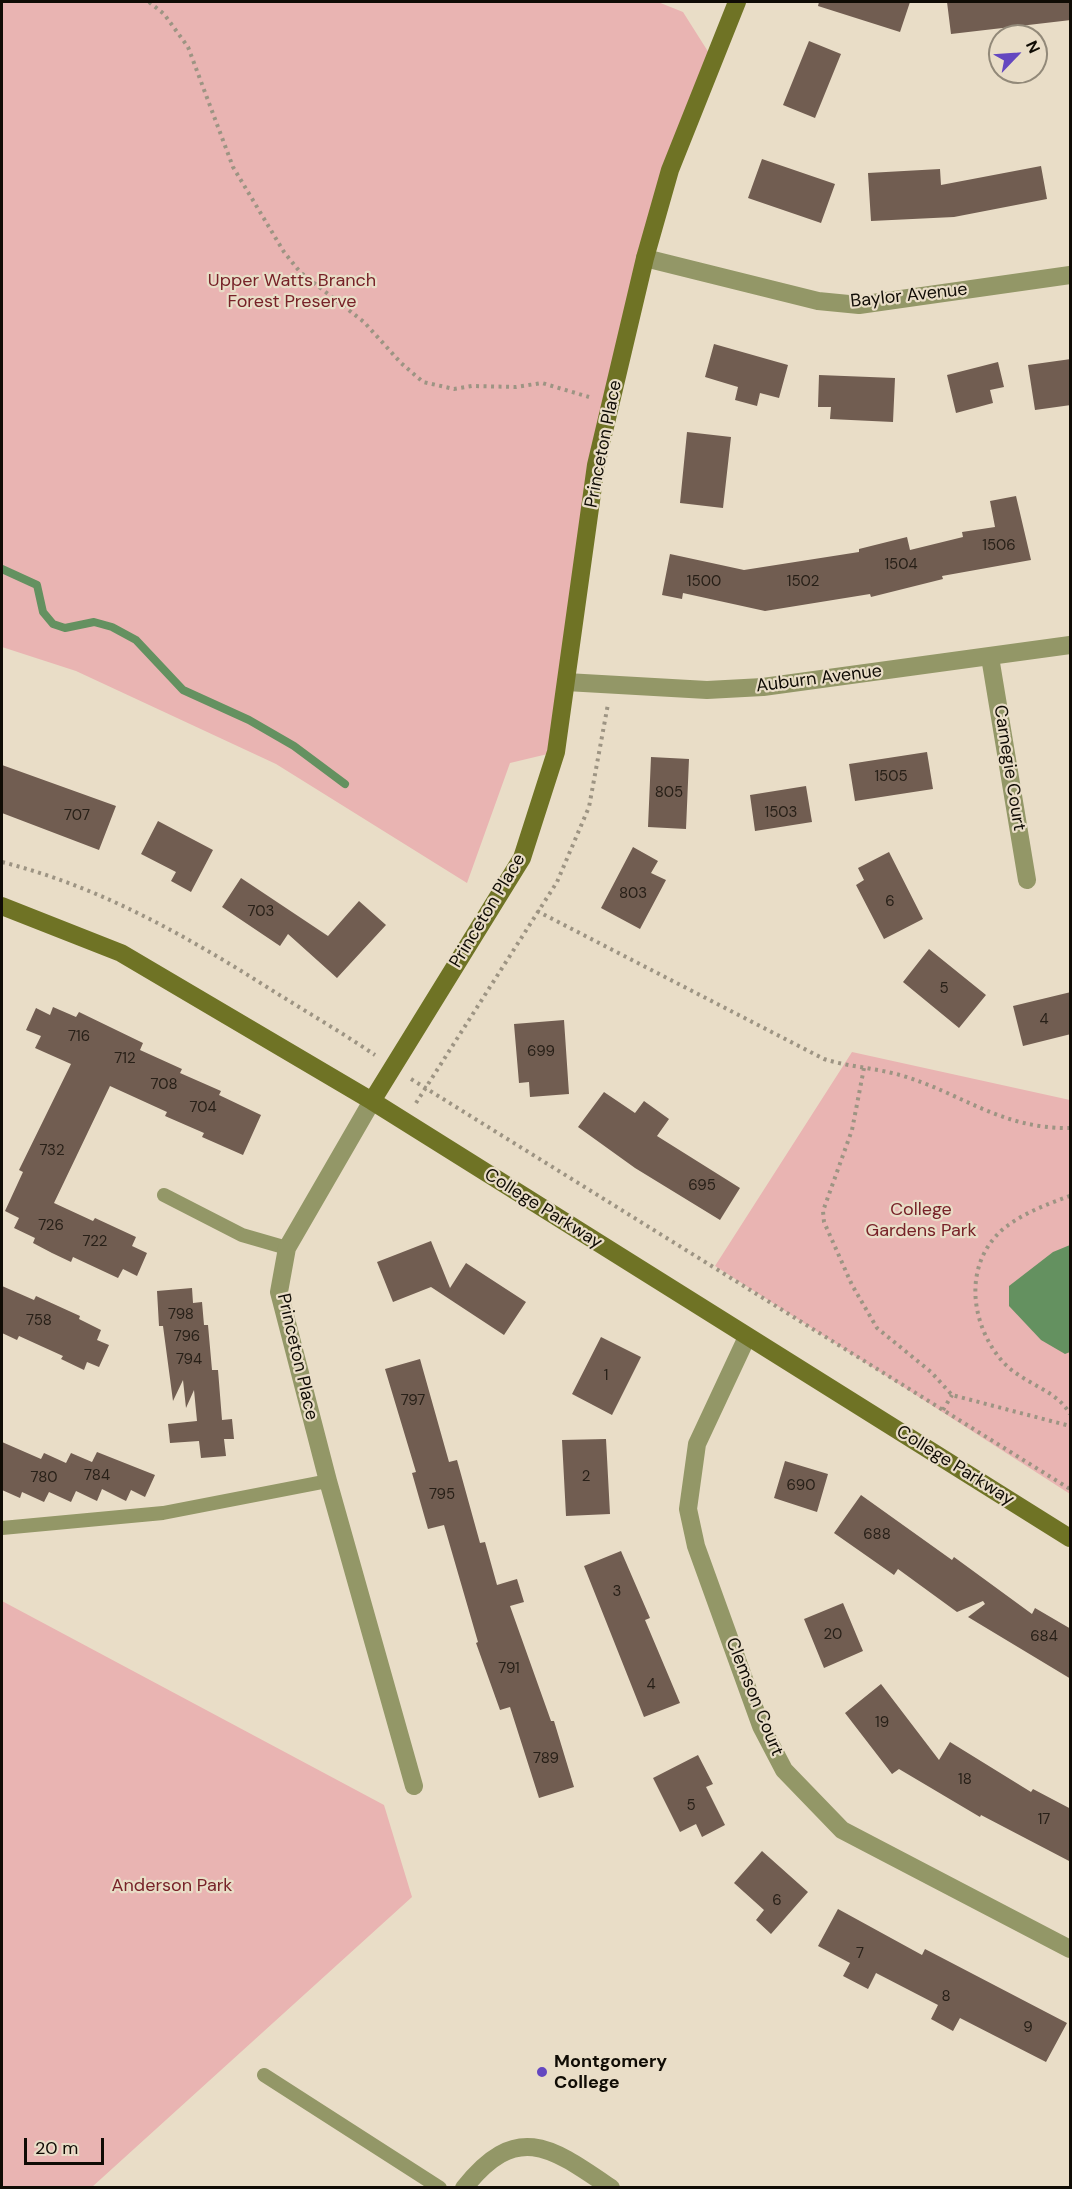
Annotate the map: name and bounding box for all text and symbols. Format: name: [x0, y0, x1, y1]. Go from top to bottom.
north arrow: [988, 24, 1048, 84]
text: N: [1021, 37, 1045, 57]
park label: Upper Watts Branch Forest Preserve: [208, 270, 376, 312]
street label: Baylor Avenue: [849, 279, 969, 313]
street label: Princeton Place: [581, 378, 627, 510]
house number: 1506: [982, 537, 1016, 555]
house number: 1504: [884, 556, 918, 574]
house number: 1500: [687, 573, 721, 591]
house number: 1502: [787, 573, 819, 591]
street label: Auburn Avenue: [755, 661, 883, 697]
street label: Carnegie Court: [988, 704, 1030, 832]
house number: 1505: [874, 768, 908, 786]
house number: 805: [655, 784, 683, 802]
house number: 1503: [765, 804, 797, 822]
house number: 707: [64, 807, 90, 825]
street label: Princeton Place: [445, 850, 531, 972]
house number: 803: [619, 885, 647, 903]
house number: 6: [885, 893, 895, 911]
house number: 703: [248, 903, 274, 921]
house number: 5: [939, 980, 949, 998]
house number: 4: [1039, 1011, 1049, 1029]
house number: 716: [68, 1028, 90, 1046]
house number: 699: [527, 1043, 555, 1061]
house number: 712: [114, 1050, 136, 1068]
house number: 708: [150, 1076, 178, 1094]
house number: 704: [189, 1099, 217, 1117]
house number: 732: [39, 1142, 65, 1160]
street label: College Parkway: [480, 1164, 606, 1254]
house number: 695: [688, 1177, 716, 1195]
park label: College Gardens Park: [866, 1199, 976, 1242]
house number: 726: [38, 1217, 64, 1235]
house number: 722: [83, 1233, 107, 1251]
street label: Princeton Place: [272, 1292, 322, 1422]
house number: 798: [168, 1306, 194, 1324]
house number: 758: [26, 1312, 52, 1330]
house number: 796: [174, 1328, 200, 1346]
house number: 794: [176, 1351, 202, 1369]
house number: 1: [604, 1367, 608, 1385]
house number: 797: [401, 1392, 425, 1410]
street label: College Parkway: [892, 1421, 1018, 1511]
house number: 784: [84, 1467, 110, 1485]
house number: 2: [582, 1468, 590, 1486]
house number: 780: [30, 1469, 58, 1487]
house number: 690: [787, 1477, 815, 1495]
house number: 795: [429, 1486, 455, 1504]
house number: 688: [863, 1526, 891, 1544]
house number: 3: [613, 1583, 621, 1601]
house number: 20: [824, 1626, 842, 1644]
house number: 684: [1030, 1628, 1058, 1646]
street label: Clemson Court: [720, 1635, 788, 1759]
house number: 791: [498, 1660, 520, 1678]
house number: 4: [646, 1676, 656, 1694]
house number: 19: [875, 1714, 889, 1732]
house number: 789: [533, 1750, 559, 1768]
house number: 18: [958, 1771, 972, 1789]
house number: 5: [686, 1797, 696, 1815]
house number: 17: [1038, 1811, 1050, 1829]
park label: Anderson Park: [112, 1875, 232, 1897]
house number: 6: [772, 1892, 782, 1910]
house number: 7: [856, 1945, 864, 1963]
house number: 8: [941, 1988, 951, 2006]
house number: 9: [1023, 2019, 1033, 2037]
place label: Montgomery College: [554, 2051, 667, 2094]
marker: Montgomery College: [535, 2065, 549, 2079]
scale bar: [27, 2126, 106, 2164]
text: 20 m: [35, 2136, 78, 2160]

